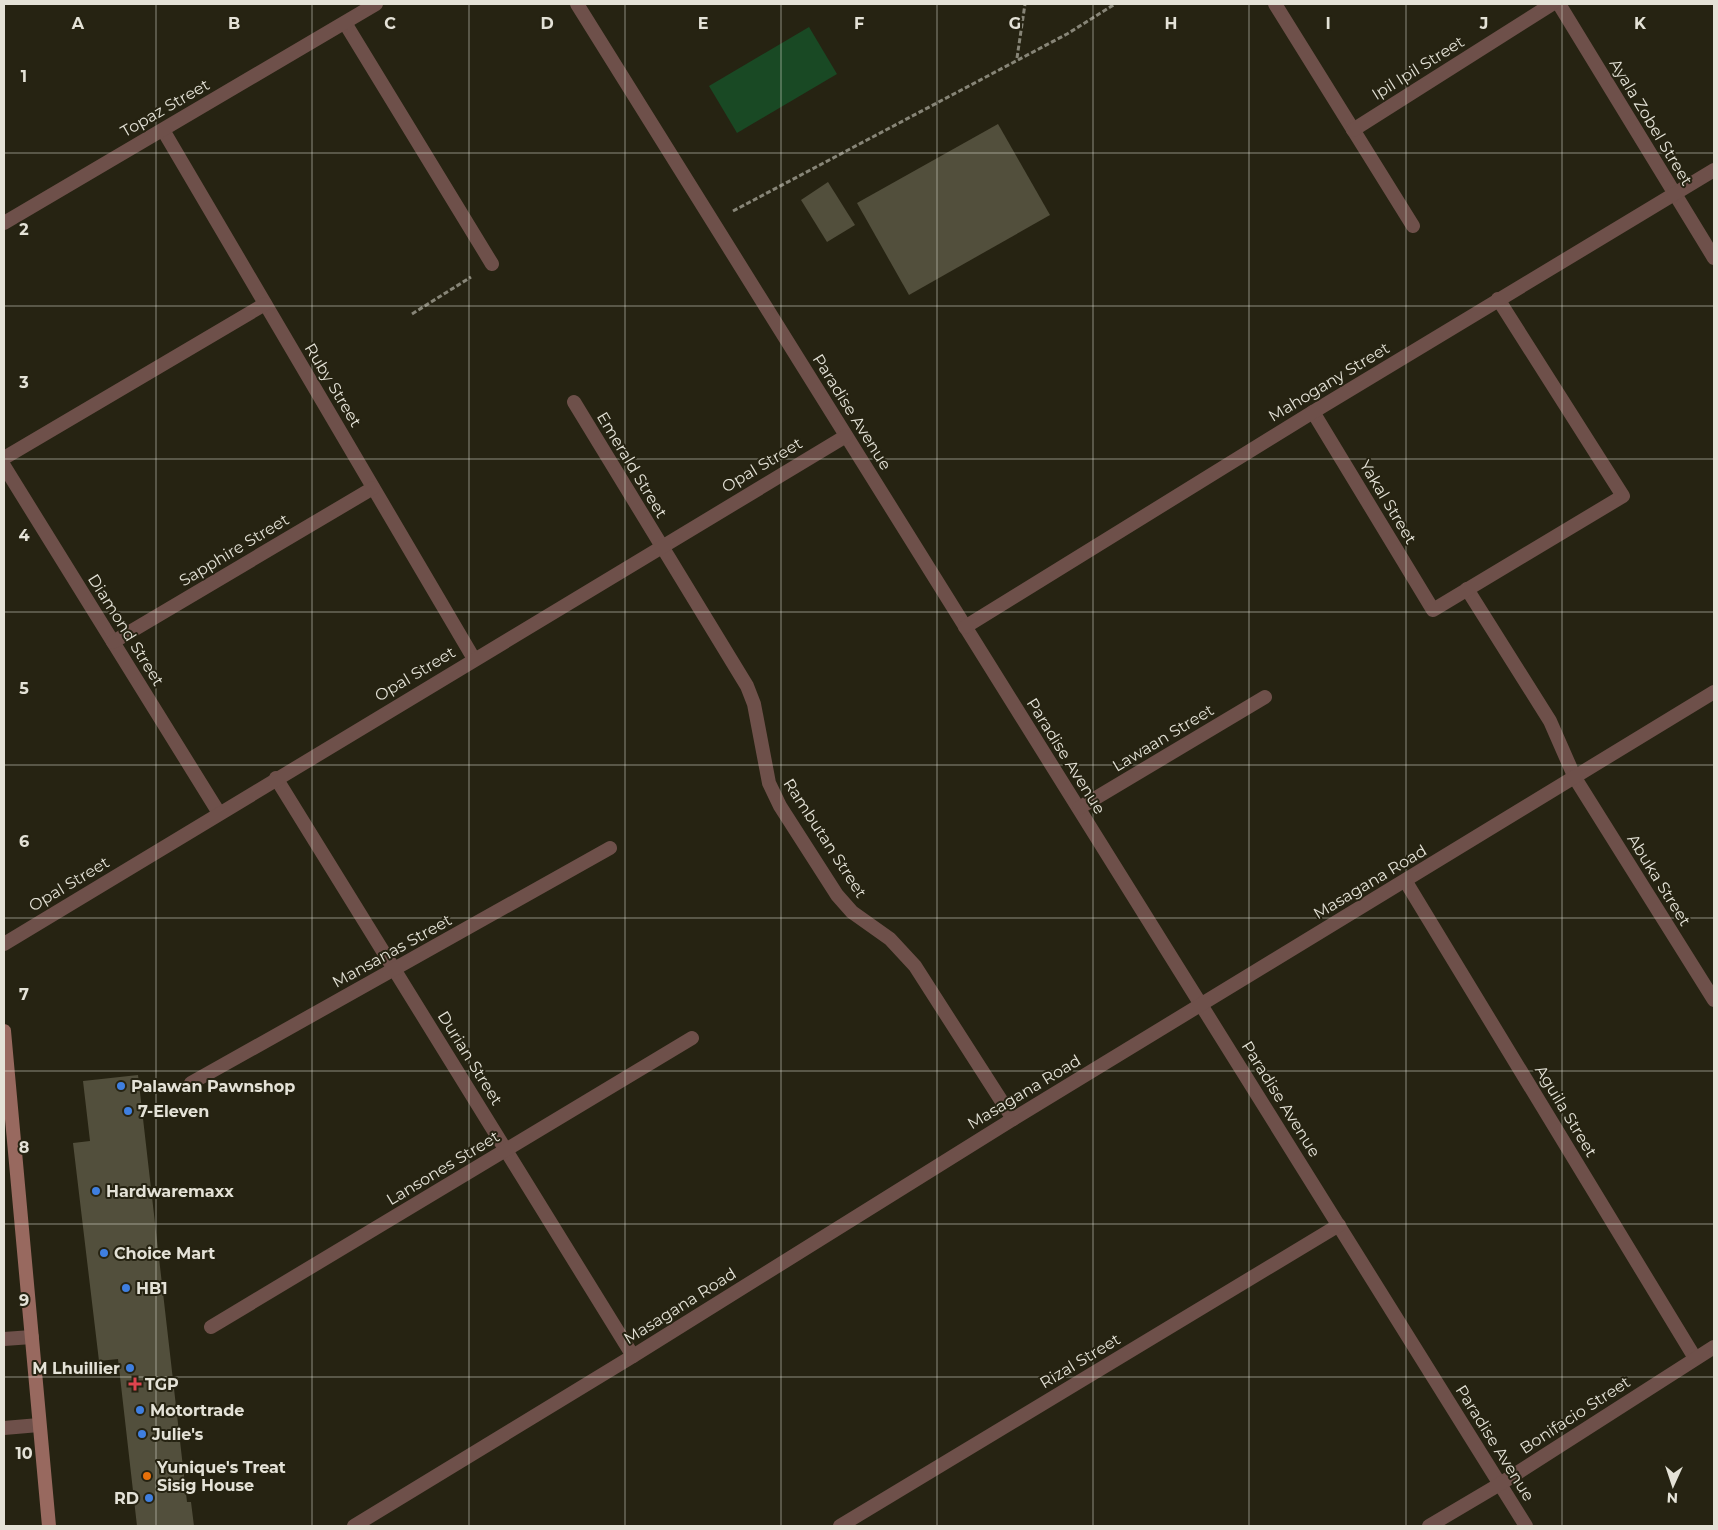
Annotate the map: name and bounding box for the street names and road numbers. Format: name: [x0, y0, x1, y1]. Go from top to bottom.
street label: Ipil Ipil Street: [1368, 32, 1468, 104]
street label: Ayala Zobel Street: [1606, 55, 1697, 189]
street label: Topaz Street: [117, 75, 213, 141]
street label: Mahogany Street: [1265, 338, 1393, 426]
street label: Ruby Street: [301, 340, 366, 431]
street label: Paradise Avenue: [809, 351, 895, 473]
street label: Emerald Street: [593, 409, 671, 522]
street label: Opal Street: [718, 433, 806, 496]
street label: Yakal Street: [1356, 457, 1421, 548]
street label: Sapphire Street: [176, 510, 293, 590]
street label: Diamond Street: [84, 571, 168, 690]
street label: Opal Street: [371, 642, 459, 705]
street label: Paradise Avenue: [1023, 695, 1109, 817]
street label: Lawaan Street: [1109, 700, 1217, 776]
street label: Rambutan Street: [779, 775, 871, 902]
street label: Abuka Street: [1623, 831, 1695, 930]
street label: Masagana Road: [1310, 841, 1430, 923]
street label: Opal Street: [25, 852, 113, 915]
street label: Mansanas Street: [329, 910, 455, 992]
street label: Durian Street: [433, 1007, 507, 1109]
street label: Paradise Avenue: [1238, 1038, 1324, 1160]
street label: Masagana Road: [964, 1051, 1084, 1133]
street label: Aguila Street: [1531, 1062, 1601, 1161]
street label: Lansones Street: [383, 1127, 503, 1209]
street label: Masagana Road: [620, 1264, 740, 1348]
street label: Rizal Street: [1036, 1329, 1124, 1392]
street label: Bonifacio Street: [1516, 1372, 1634, 1458]
street label: Paradise Avenue: [1452, 1382, 1538, 1504]

